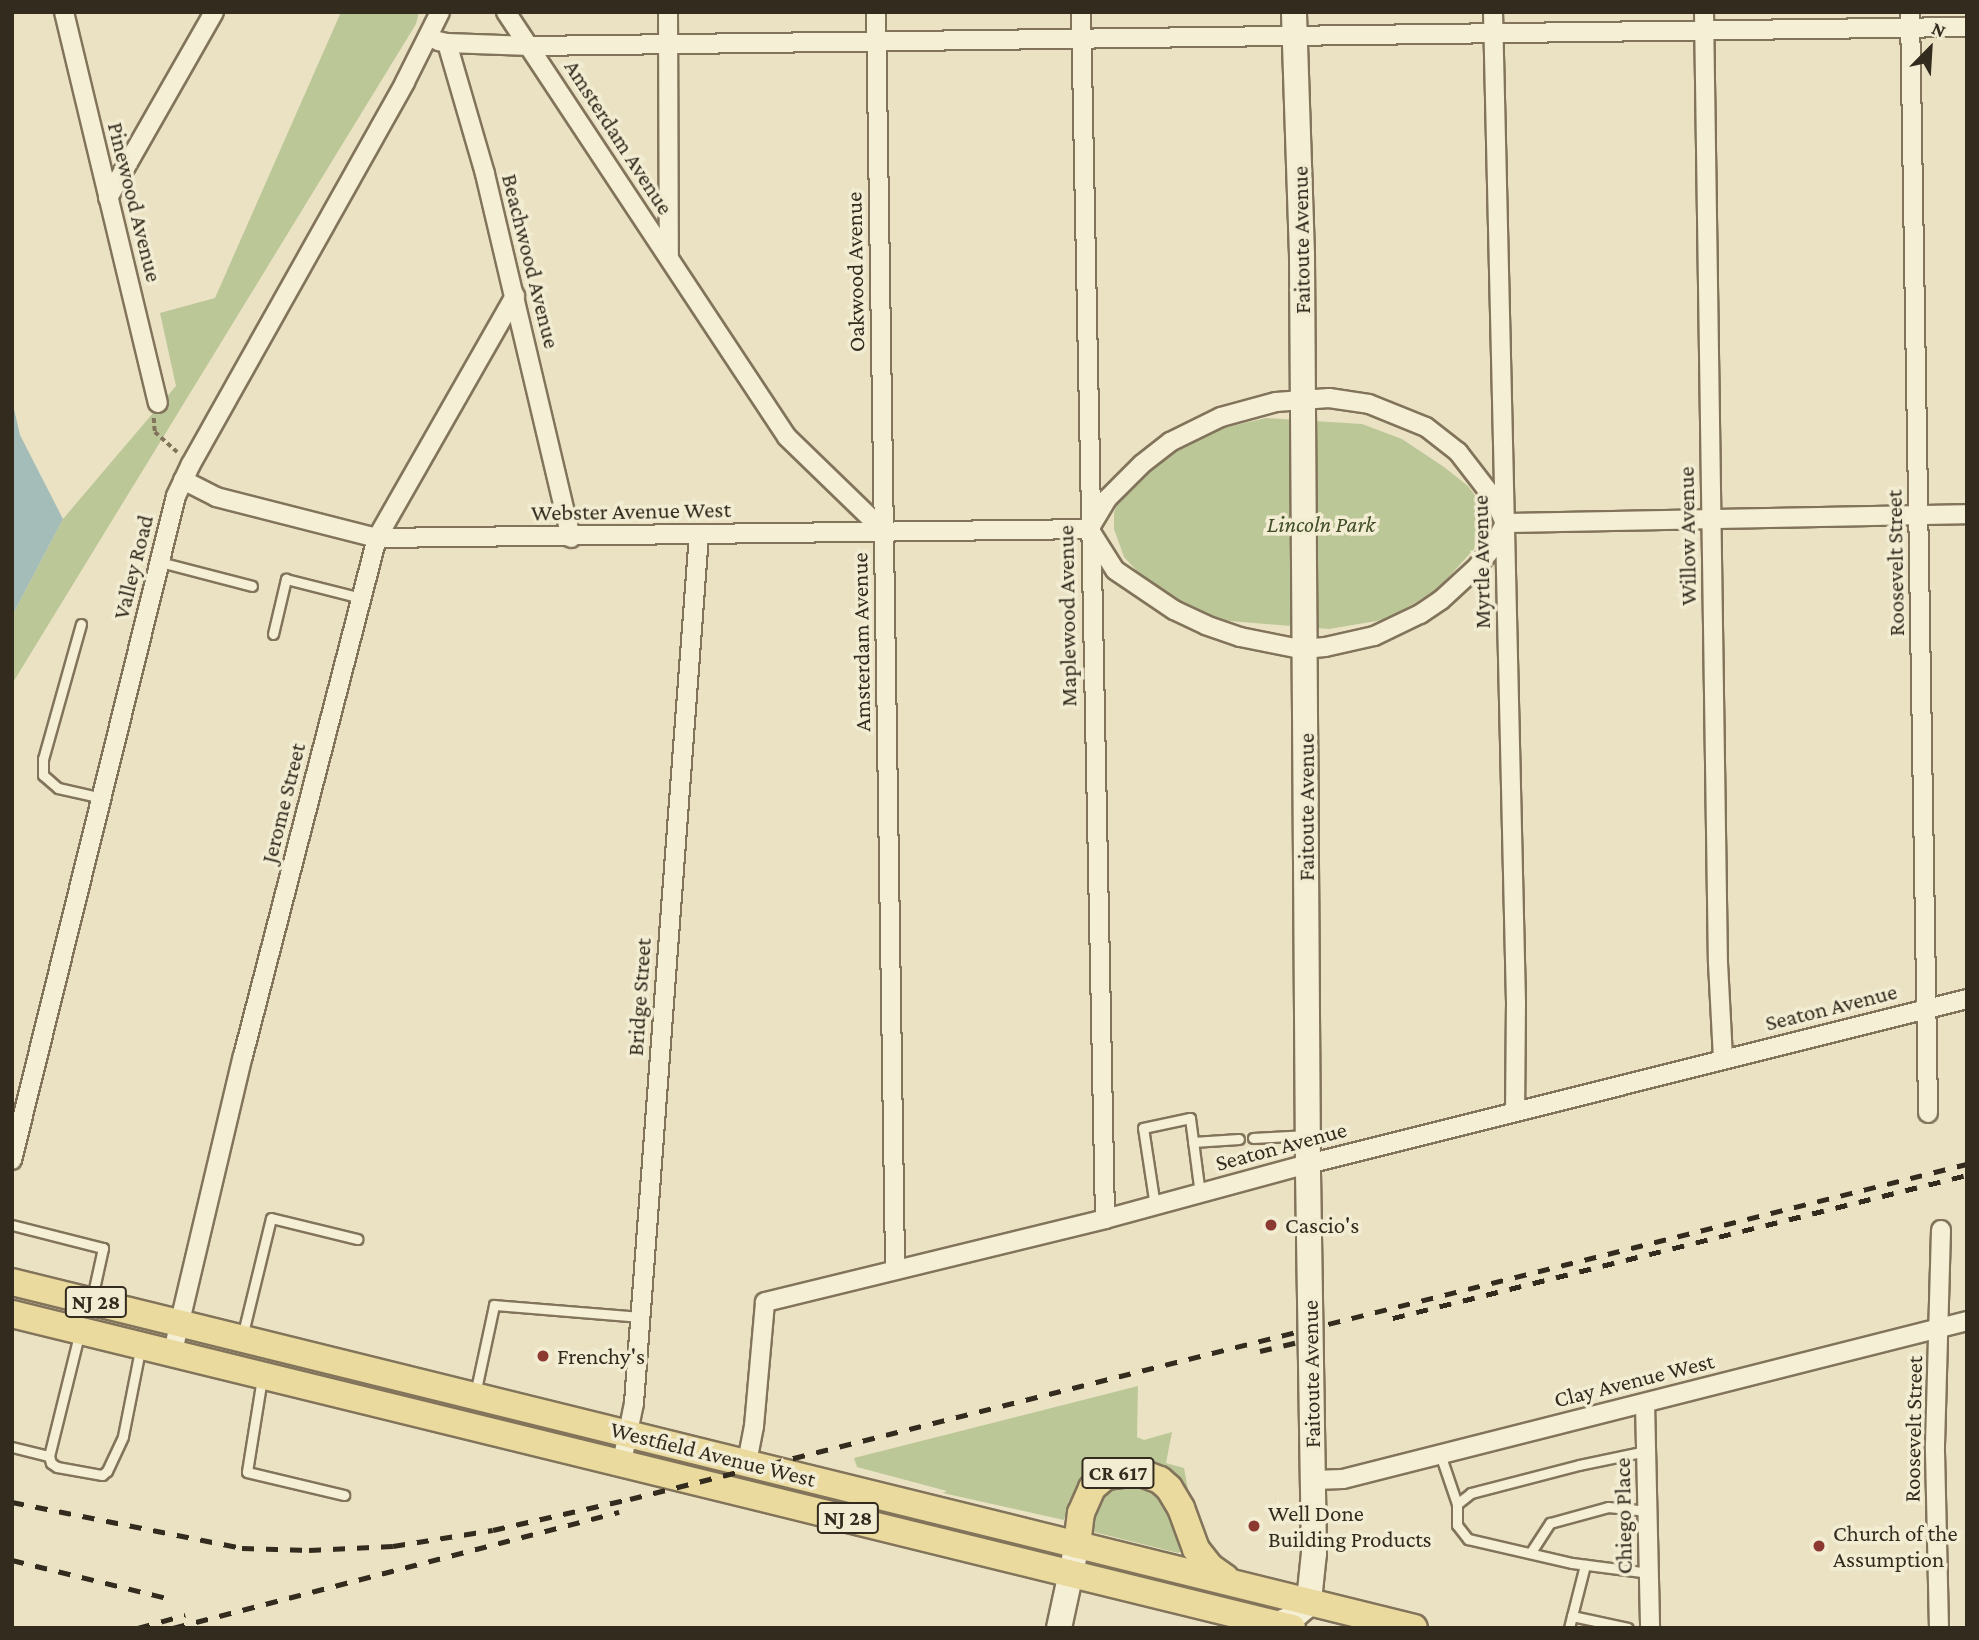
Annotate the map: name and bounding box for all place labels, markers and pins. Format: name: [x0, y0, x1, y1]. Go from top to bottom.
place label: Cascio's: [1285, 1211, 1359, 1239]
marker: Cascio's: [1263, 1217, 1279, 1233]
place label: Frenchy's: [557, 1342, 645, 1370]
marker: Frenchy's: [535, 1348, 551, 1364]
place label: Well Done Building Products: [1268, 1499, 1432, 1553]
marker: Well Done Building Products: [1246, 1518, 1262, 1534]
place label: Church of the Assumption: [1833, 1519, 1958, 1573]
marker: Church of the Assumption: [1811, 1538, 1827, 1554]

